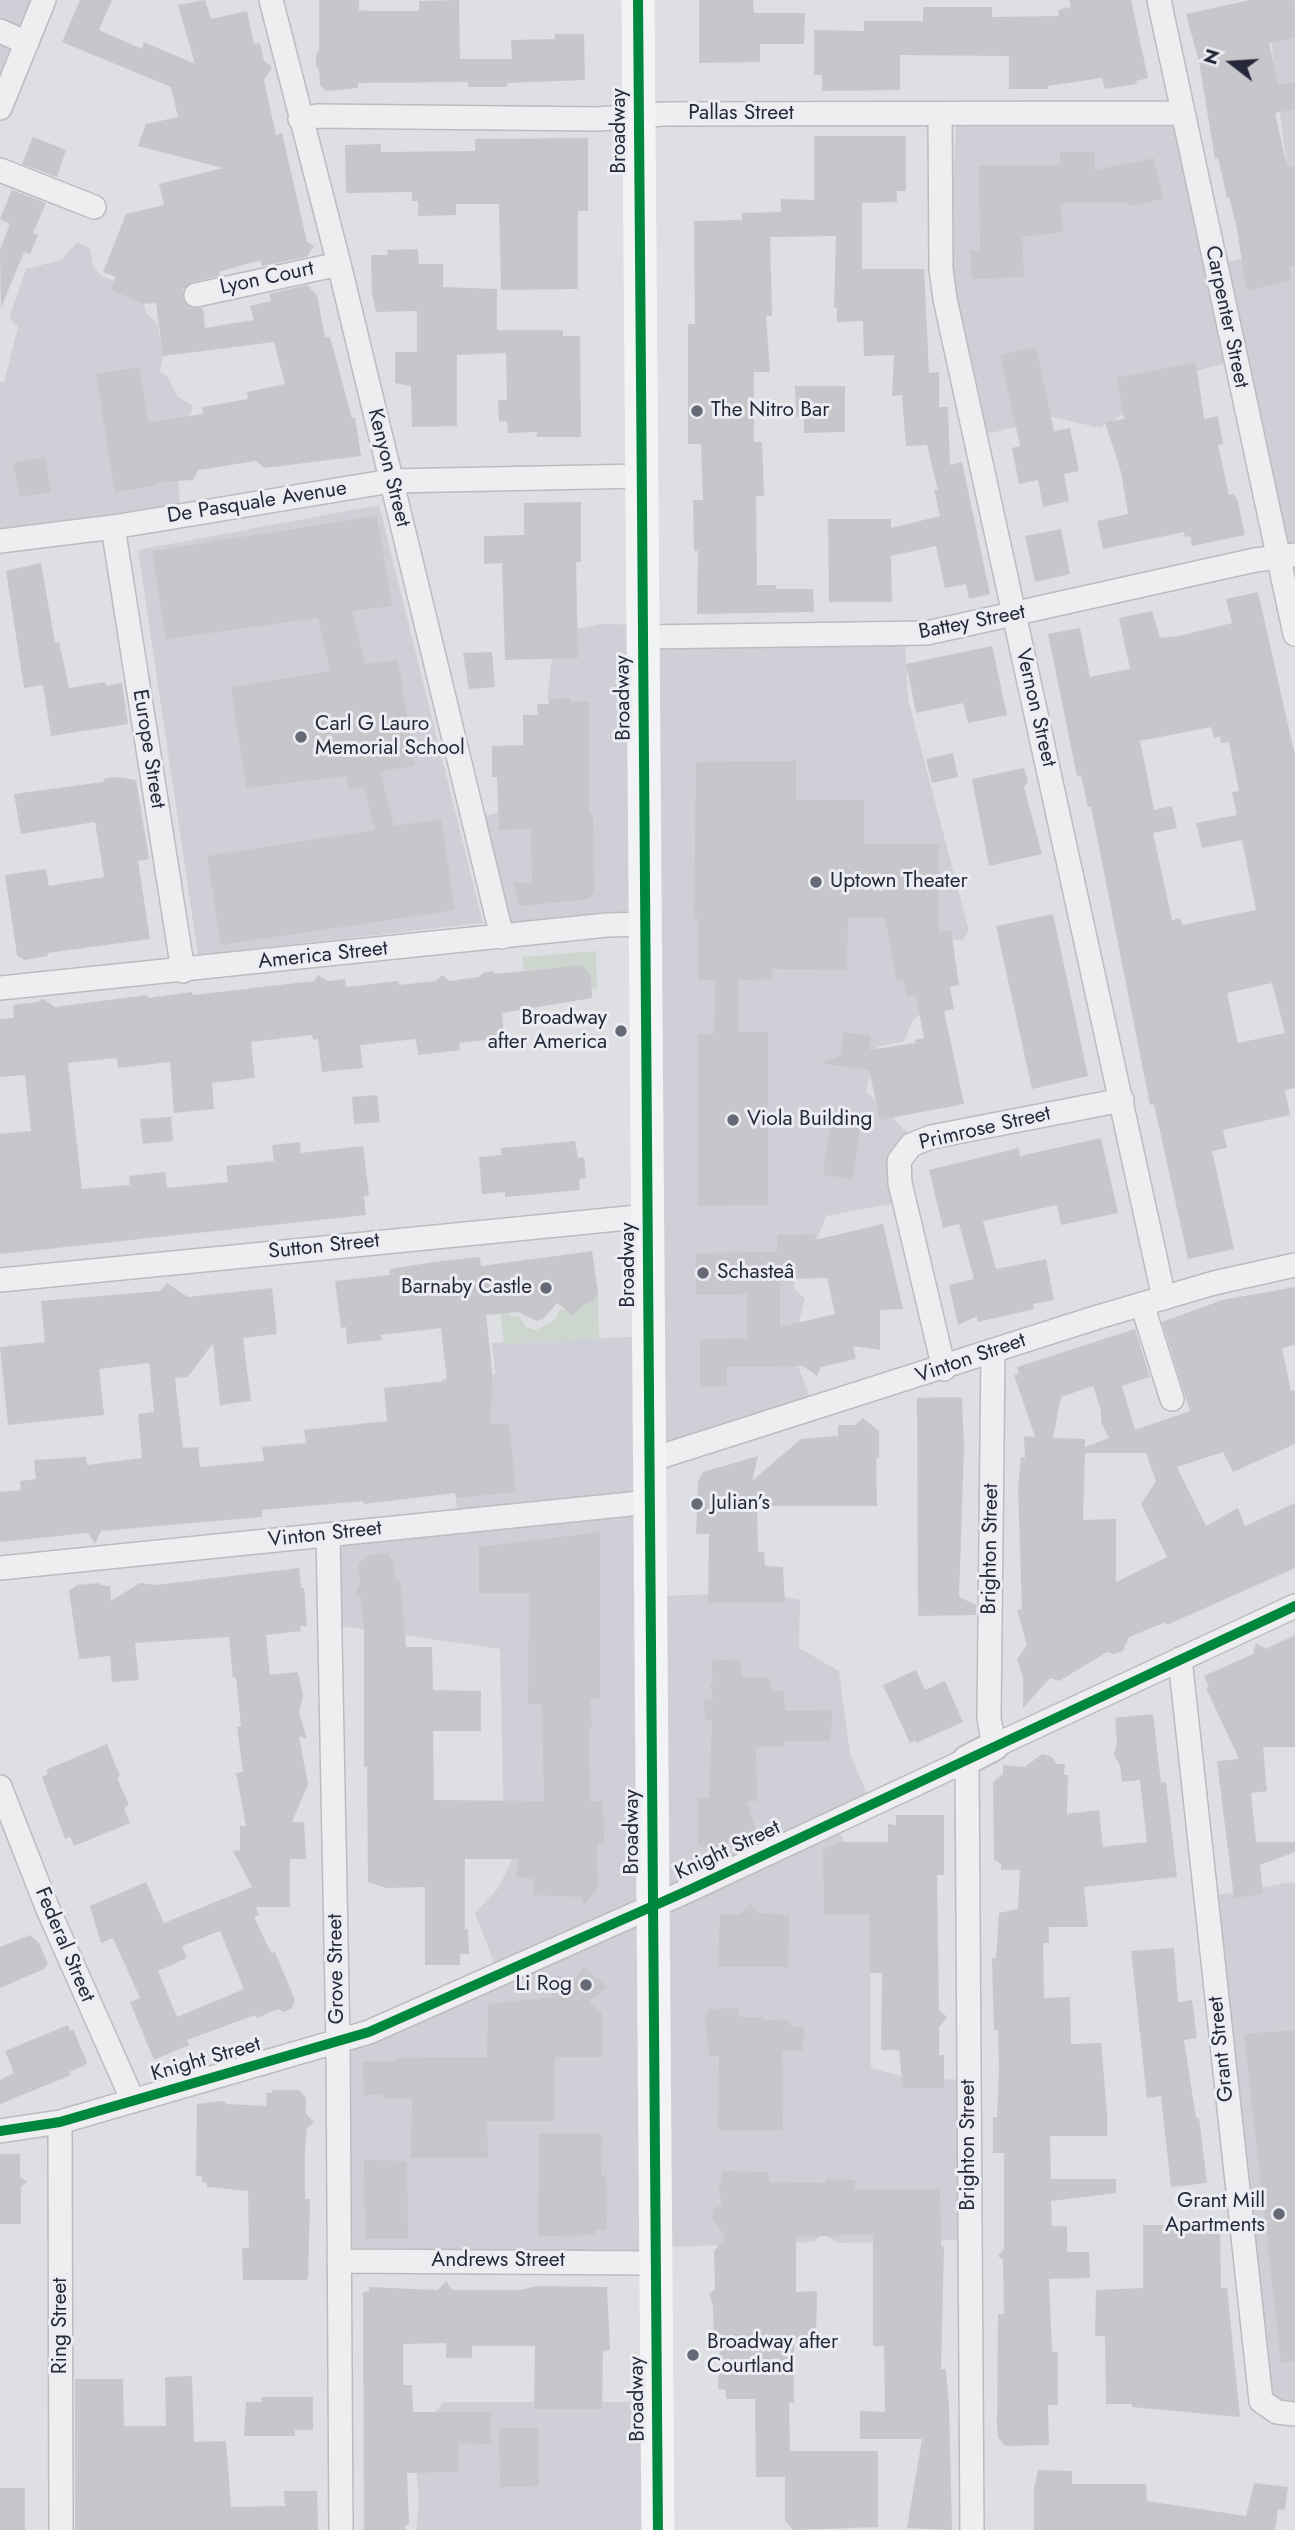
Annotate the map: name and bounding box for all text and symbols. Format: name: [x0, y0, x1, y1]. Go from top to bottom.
north arrow: [1197, 28, 1267, 98]
text: N: [1196, 46, 1227, 68]
street label: Broadway: [607, 88, 633, 174]
street label: Pallas Street: [688, 101, 794, 127]
street label: Carpenter Street: [1199, 243, 1253, 391]
street label: Lyon Court: [218, 257, 316, 301]
place label: The Nitro Bar: [711, 398, 829, 424]
marker: The Nitro Bar: [689, 403, 705, 419]
street label: Kenyon Street: [361, 406, 415, 530]
street label: De Pasquale Avenue: [165, 476, 349, 530]
street label: Battey Street: [917, 600, 1027, 646]
street label: Vernon Street: [1009, 647, 1061, 769]
street label: Broadway: [611, 655, 637, 741]
street label: Europe Street: [126, 688, 170, 810]
place label: Carl G Lauro Memorial School: [315, 712, 465, 762]
marker: Carl G Lauro Memorial School: [293, 729, 309, 745]
place label: Uptown Theater: [830, 869, 968, 895]
marker: Uptown Theater: [808, 874, 824, 890]
street label: America Street: [257, 937, 389, 975]
place label: Broadway after America: [488, 1006, 607, 1056]
marker: Broadway after America: [613, 1023, 629, 1039]
street label: Primrose Street: [917, 1102, 1053, 1156]
place label: Viola Building: [747, 1107, 872, 1133]
marker: Viola Building: [725, 1112, 741, 1128]
street label: Broadway: [616, 1222, 642, 1308]
street label: Sutton Street: [267, 1229, 381, 1265]
place label: Schasteâ: [717, 1260, 794, 1286]
marker: Schasteâ: [695, 1265, 711, 1281]
place label: Barnaby Castle: [401, 1275, 532, 1301]
marker: Barnaby Castle: [538, 1280, 554, 1296]
street label: Vinton Street: [913, 1328, 1029, 1390]
street label: Brighton Street: [977, 1483, 1005, 1615]
place label: Julian’s: [711, 1491, 770, 1517]
marker: Julian’s: [689, 1496, 705, 1512]
street label: Vinton Street: [267, 1516, 383, 1554]
street label: Broadway: [620, 1789, 646, 1875]
street label: Knight Street: [672, 1816, 784, 1886]
street label: Federal Street: [29, 1884, 99, 2006]
street label: Grove Street: [323, 1914, 351, 2024]
place label: Li Rog: [516, 1972, 572, 1998]
marker: Li Rog: [578, 1977, 594, 1993]
street label: Grant Street: [1204, 1995, 1240, 2103]
street label: Knight Street: [148, 2032, 264, 2088]
street label: Brighton Street: [956, 2079, 982, 2211]
place label: Grant Mill Apartments: [1165, 2189, 1265, 2239]
marker: Grant Mill Apartments: [1271, 2206, 1287, 2222]
street label: Andrews Street: [431, 2248, 565, 2274]
street label: Ring Street: [48, 2278, 74, 2374]
place label: Broadway after Courtland: [707, 2330, 838, 2380]
marker: Broadway after Courtland: [685, 2347, 701, 2363]
street label: Broadway: [625, 2356, 651, 2442]

